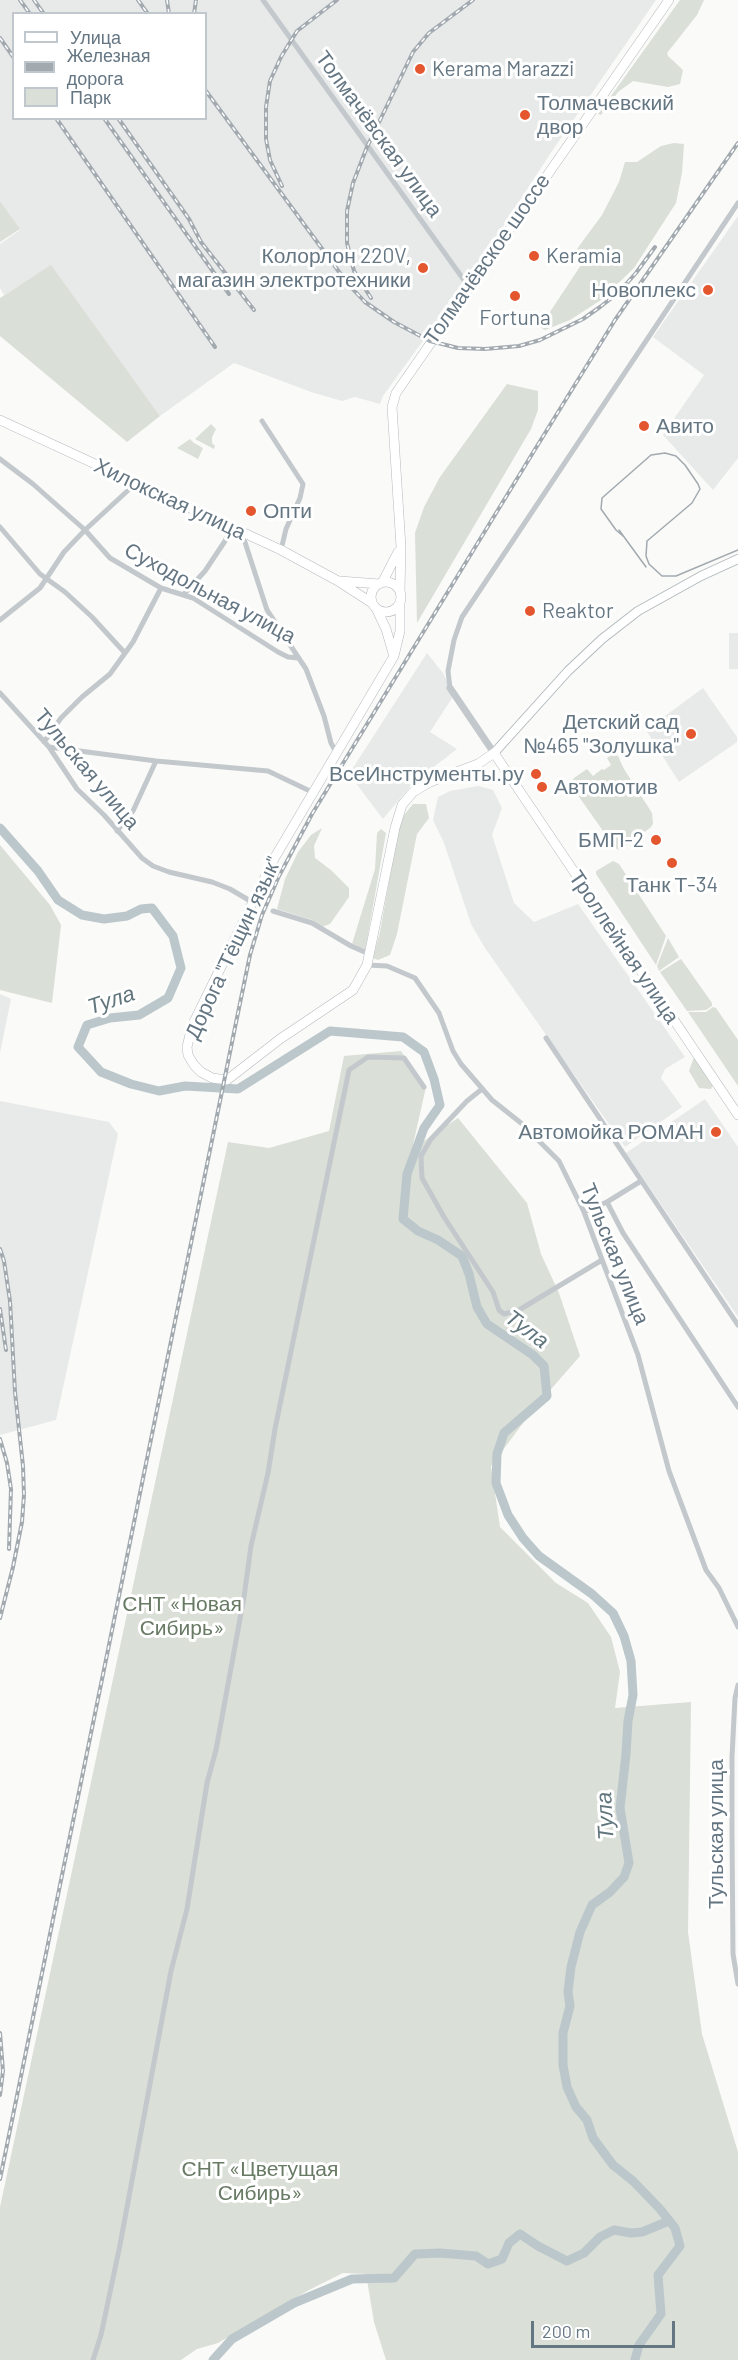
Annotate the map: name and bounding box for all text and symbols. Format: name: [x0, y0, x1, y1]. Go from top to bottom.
legend: [12, 12, 207, 120]
text: Улица: [70, 26, 121, 48]
text: Железная дорога: [67, 44, 151, 89]
street label: Толмачёвская улица: [310, 46, 448, 222]
place label: Kerama Marazzi: [432, 56, 574, 82]
marker: Kerama Marazzi: [413, 62, 427, 76]
text: Парк: [70, 86, 111, 108]
place label: Толмачевский двор: [537, 90, 674, 140]
marker: Толмачевский двор: [518, 108, 532, 122]
street label: Толмачёвское шоссе: [419, 169, 555, 349]
place label: Колорлон 220V, магазин электротехники: [178, 243, 411, 293]
place label: Keramia: [546, 243, 621, 269]
marker: Keramia: [527, 249, 541, 263]
marker: Колорлон 220V, магазин электротехники: [416, 261, 430, 275]
place label: Новоплекс: [591, 277, 696, 303]
marker: Новоплекс: [701, 283, 715, 297]
marker: Fortuna: [508, 289, 522, 303]
place label: Fortuna: [479, 305, 551, 331]
place label: Авито: [656, 413, 714, 439]
marker: Авито: [637, 419, 651, 433]
street label: Хилокская улица: [90, 453, 250, 545]
place label: Опти: [263, 498, 312, 524]
marker: Опти: [244, 504, 258, 518]
street label: Суходольная улица: [120, 537, 300, 649]
place label: Reaktor: [542, 598, 614, 624]
marker: Reaktor: [523, 604, 537, 618]
street label: Тульская улица: [29, 703, 145, 835]
place label: Детский сад №465 "Золушка": [523, 709, 679, 759]
marker: Детский сад №465 "Золушка": [684, 727, 698, 741]
place label: ВсеИнструменты.ру: [329, 761, 524, 787]
marker: ВсеИнструменты.ру: [529, 767, 543, 781]
place label: Автомотив: [554, 774, 658, 800]
marker: Автомотив: [535, 780, 549, 794]
place label: БМП-2: [578, 827, 644, 853]
marker: БМП-2: [649, 833, 663, 847]
street label: Дорога "Тёщин язык": [180, 853, 286, 1043]
marker: Танк Т-34: [665, 856, 679, 870]
street label: Троллейная улица: [563, 866, 685, 1028]
place label: Танк Т-34: [626, 872, 718, 898]
water label: Тула: [84, 980, 138, 1020]
place label: Автомойка РОМАН: [518, 1119, 704, 1145]
marker: Автомойка РОМАН: [709, 1125, 723, 1139]
street label: Тульская улица: [575, 1180, 655, 1328]
water label: Тула: [500, 1304, 554, 1354]
park label: СНТ «Новая Сибирь»: [122, 1591, 242, 1641]
street label: Тульская улица: [703, 1759, 729, 1909]
water label: Тула: [591, 1791, 619, 1841]
park label: СНТ «Цветущая Сибирь»: [182, 2156, 338, 2206]
scale bar: [534, 2309, 678, 2347]
text: 200 m: [542, 2320, 590, 2342]

